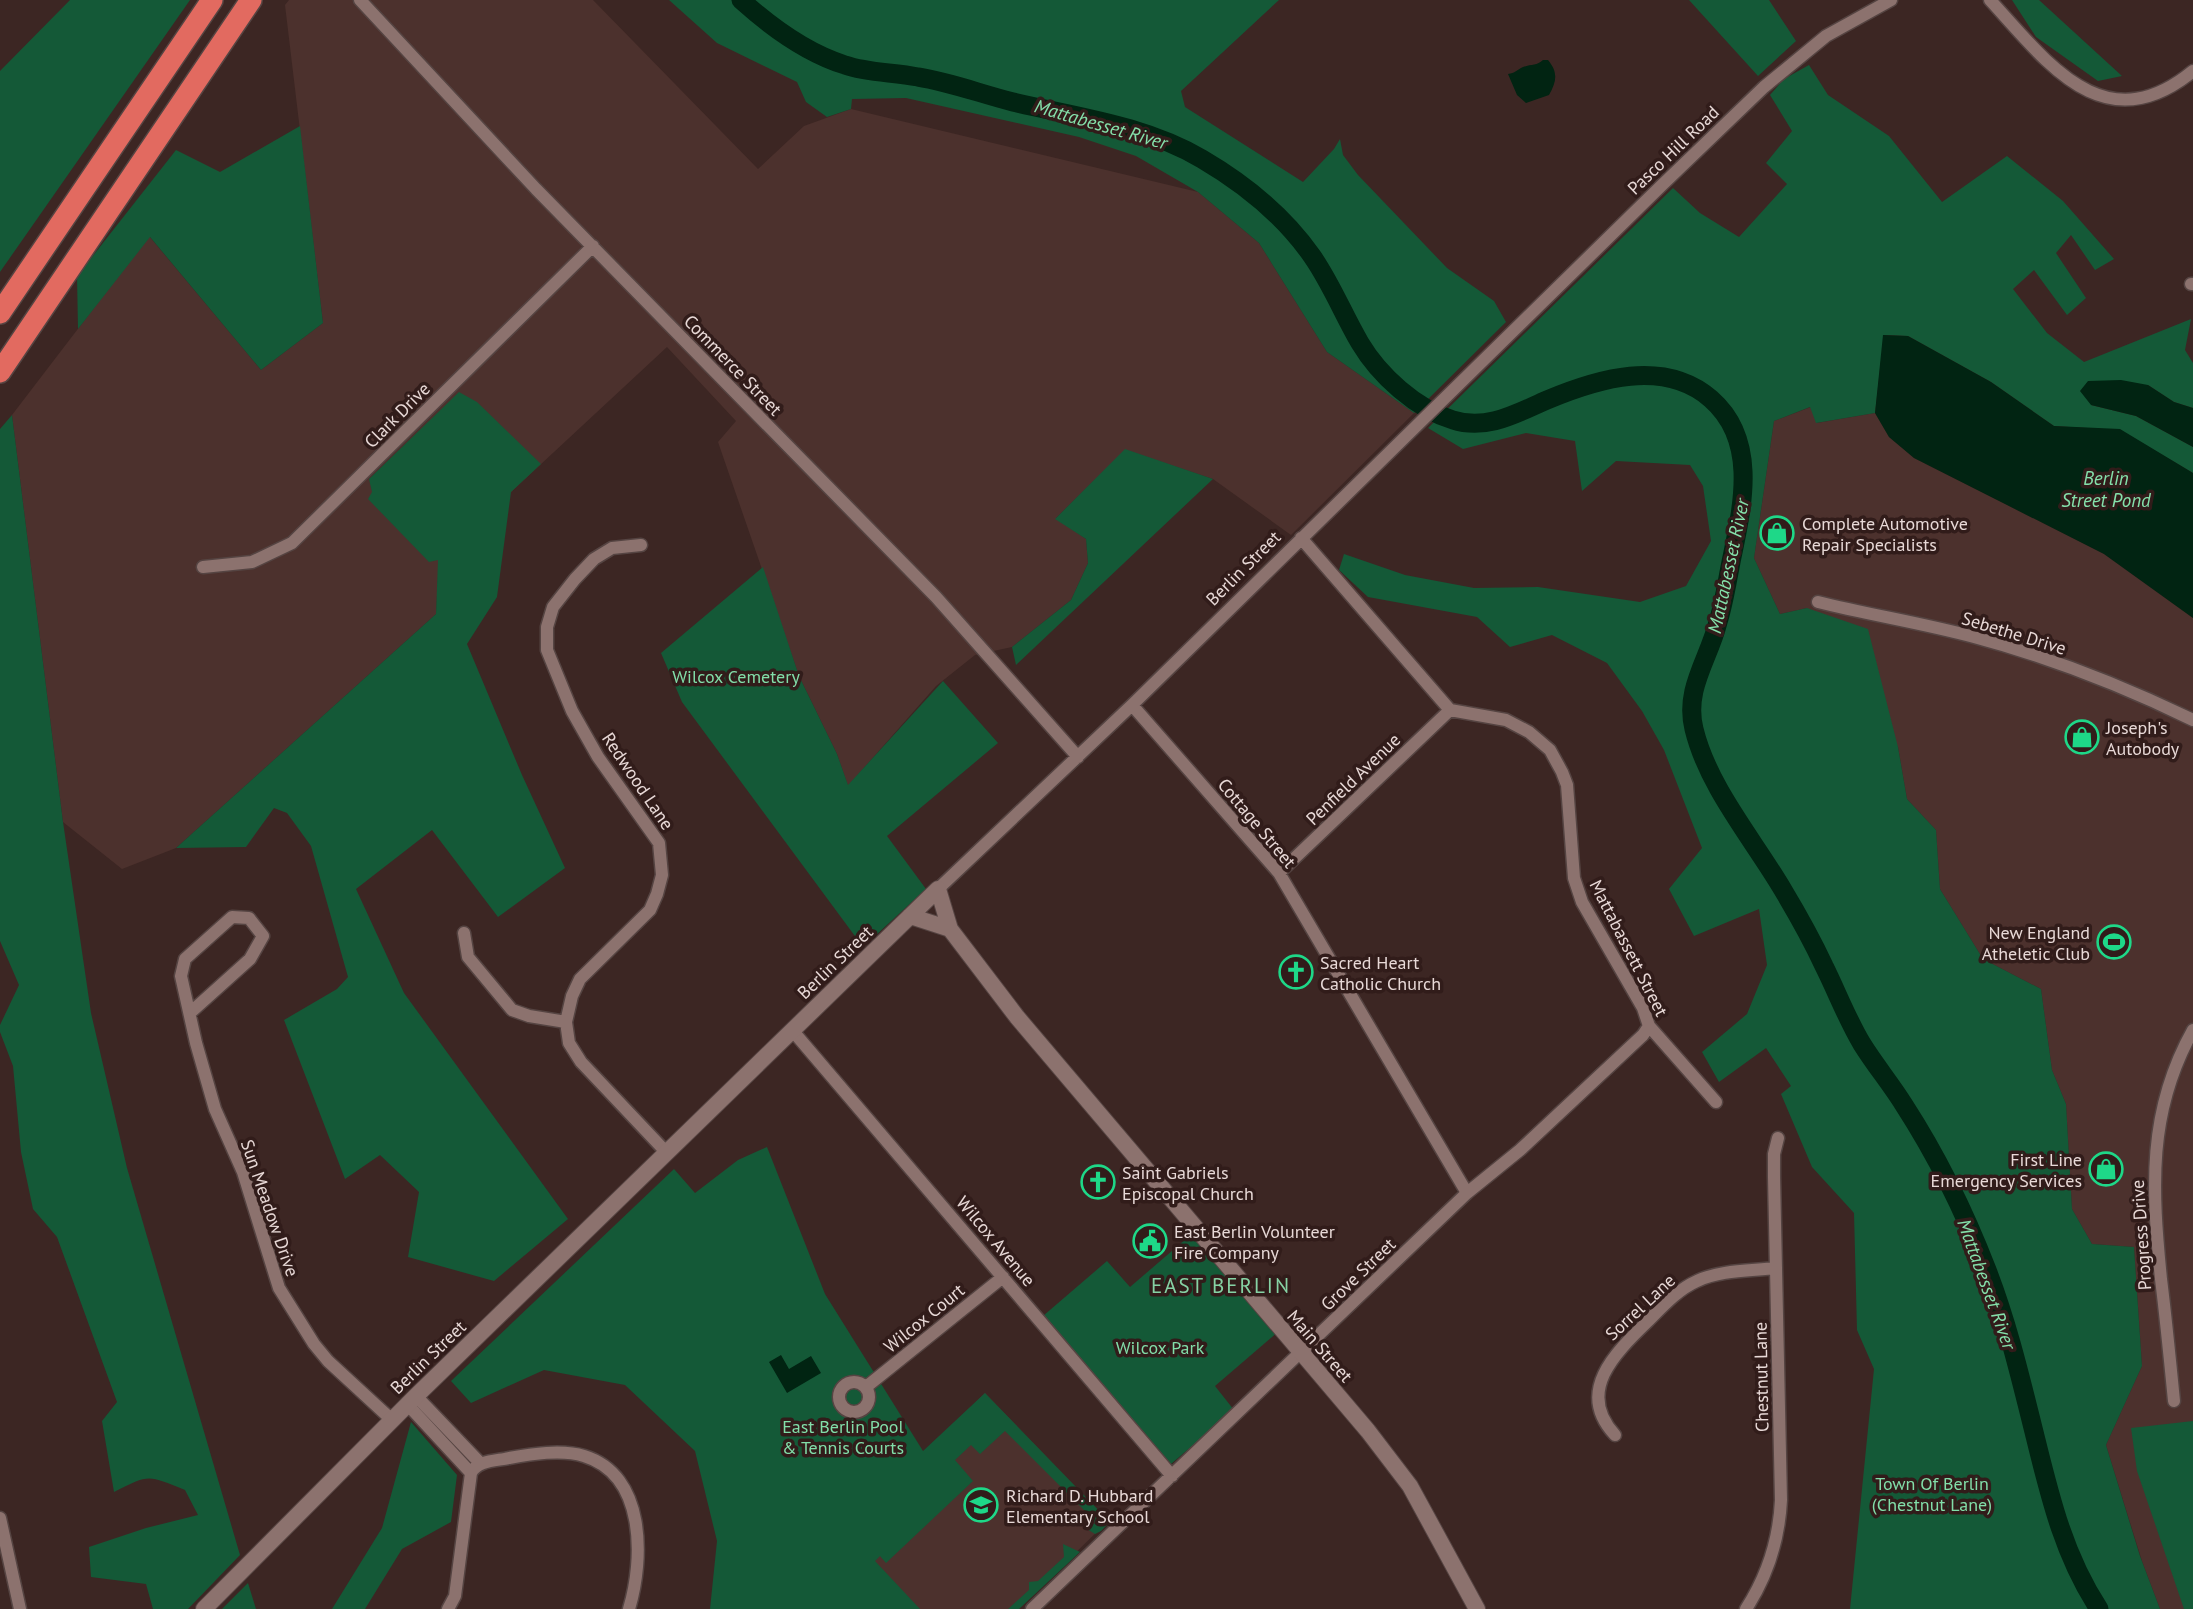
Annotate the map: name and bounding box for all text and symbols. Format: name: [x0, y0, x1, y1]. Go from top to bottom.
water label: Mattabesset River: [1032, 94, 1172, 155]
street label: Pasco Hill Road: [1622, 101, 1724, 199]
street label: Commerce Street: [679, 310, 787, 420]
street label: Clark Drive: [359, 377, 435, 453]
water label: Berlin Street Pond: [2061, 466, 2152, 512]
water label: Mattabesset River: [1702, 495, 1754, 635]
place label: Complete Automotive Repair Specialists: [1802, 512, 1968, 556]
shop icon: Complete Automotive Repair Specialists: [1758, 514, 1796, 552]
street label: Berlin Street: [1201, 526, 1285, 610]
street label: Sebethe Drive: [1959, 606, 2069, 660]
park label: Wilcox Cemetery: [672, 665, 800, 688]
place label: Joseph's Autobody: [2105, 716, 2180, 760]
shop icon: Joseph's Autobody: [2063, 718, 2101, 756]
street label: Redwood Lane: [597, 728, 679, 834]
street label: Penfield Avenue: [1301, 728, 1405, 830]
street label: Cottage Street: [1213, 773, 1301, 873]
street label: Mattabassett Street: [1585, 876, 1673, 1020]
street label: Berlin Street: [792, 920, 878, 1004]
place label: New England Atheletic Club: [1982, 921, 2090, 965]
sports icon: New England Atheletic Club: [2095, 923, 2133, 961]
place label: Sacred Heart Catholic Church: [1320, 951, 1441, 995]
church icon: Sacred Heart Catholic Church: [1277, 953, 1315, 991]
street label: Sun Meadow Drive: [236, 1137, 304, 1279]
place label: First Line Emergency Services: [1931, 1148, 2082, 1192]
shop icon: First Line Emergency Services: [2087, 1150, 2125, 1188]
place label: Saint Gabriels Episcopal Church: [1122, 1161, 1254, 1205]
church icon: Saint Gabriels Episcopal Church: [1079, 1163, 1117, 1201]
street label: Progress Drive: [2126, 1179, 2156, 1291]
street label: Wilcox Avenue: [951, 1191, 1041, 1291]
water label: Mattabesset River: [1952, 1216, 2022, 1354]
place label: East Berlin Volunteer Fire Company: [1174, 1220, 1335, 1264]
public building icon: East Berlin Volunteer Fire Company: [1131, 1222, 1169, 1260]
street label: Grove Street: [1316, 1233, 1400, 1315]
street label: Sorrel Lane: [1600, 1269, 1680, 1345]
district label: EAST BERLIN: [1151, 1272, 1291, 1299]
street label: Wilcox Court: [879, 1278, 969, 1358]
street label: Main Street: [1282, 1305, 1358, 1387]
street label: Berlin Street: [385, 1315, 471, 1399]
street label: Chestnut Lane: [1749, 1322, 1773, 1432]
park label: Wilcox Park: [1116, 1336, 1205, 1359]
park label: East Berlin Pool & Tennis Courts: [782, 1415, 905, 1459]
park label: Town Of Berlin (Chestnut Lane): [1872, 1472, 1992, 1516]
place label: Richard D. Hubbard Elementary School: [1006, 1484, 1154, 1528]
school or university icon: Richard D. Hubbard Elementary School: [962, 1486, 1000, 1524]

